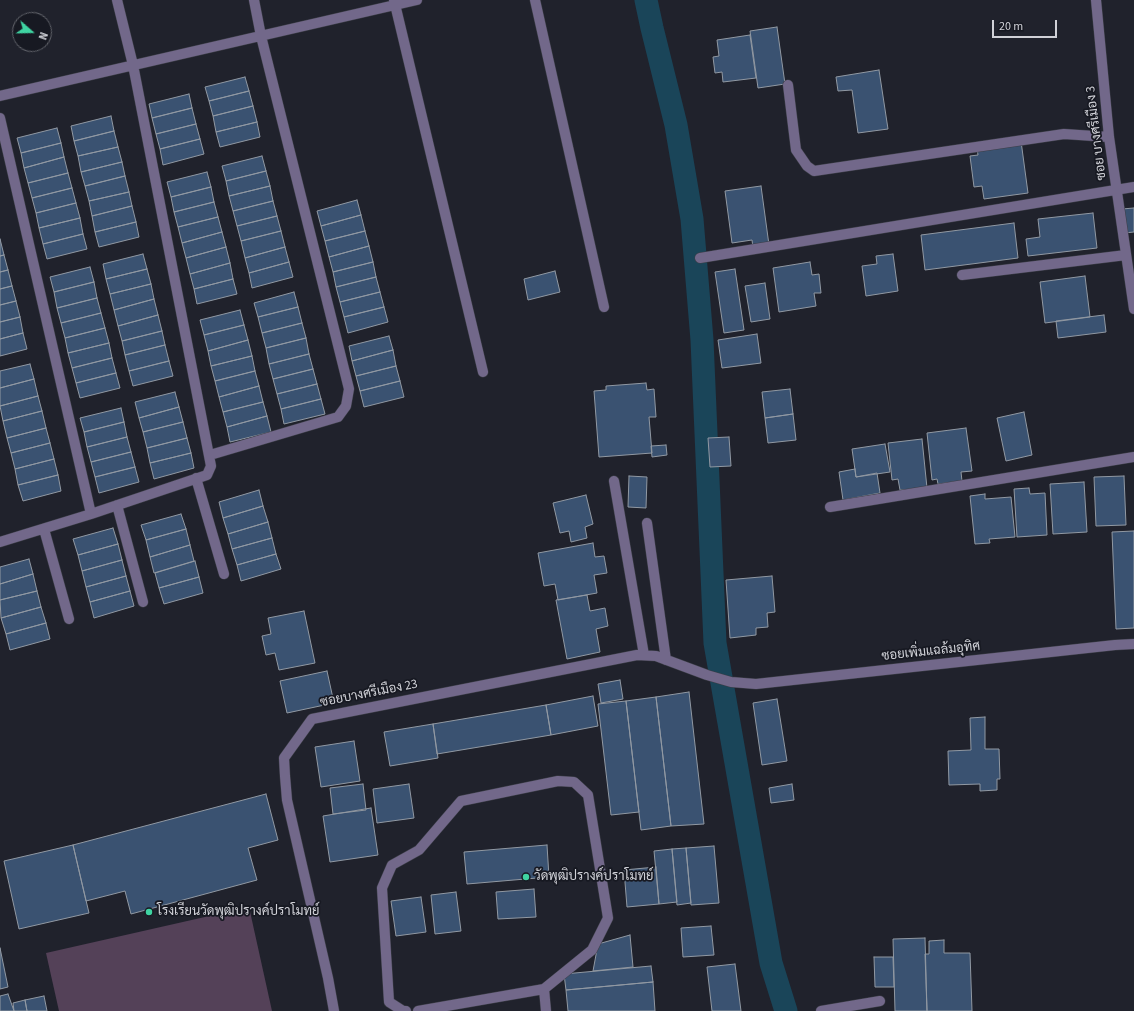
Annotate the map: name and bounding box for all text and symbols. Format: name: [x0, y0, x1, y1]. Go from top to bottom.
north arrow: [12, 12, 52, 52]
scale bar: [994, 12, 1059, 38]
text: 20 m: [999, 18, 1023, 35]
text: N: [35, 30, 51, 42]
street label: ซอย บางศรีเมือง 3: [1083, 85, 1111, 181]
street label: ซอยเพิ่มแฉล้มอุทิศ: [881, 639, 981, 665]
street label: ซอยบางศรีเมือง 23: [319, 677, 419, 711]
place label: วัดพุฒิปรางค์ปราโมทย์: [534, 869, 653, 885]
marker: วัดพุฒิปรางค์ปราโมทย์: [521, 872, 531, 882]
place label: โรงเรียนวัดพุฒิปรางค์ปราโมทย์: [157, 904, 320, 920]
marker: โรงเรียนวัดพุฒิปรางค์ปราโมทย์: [144, 907, 154, 917]

